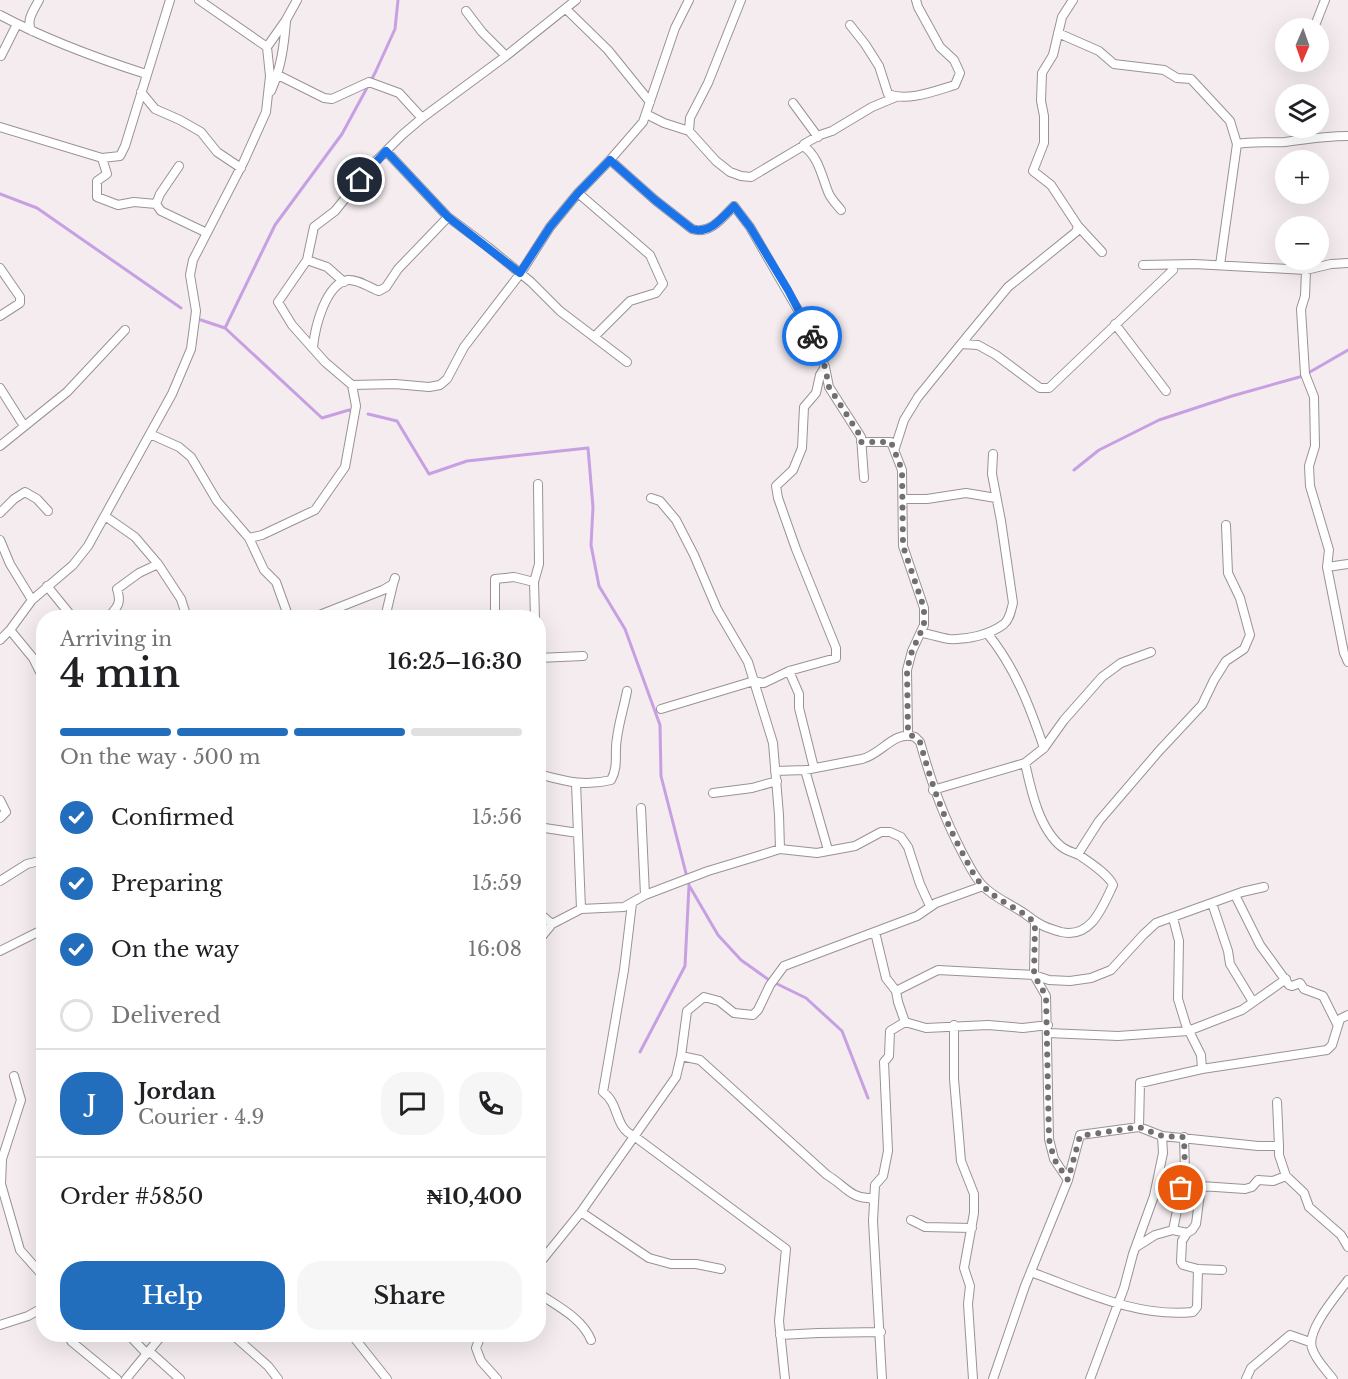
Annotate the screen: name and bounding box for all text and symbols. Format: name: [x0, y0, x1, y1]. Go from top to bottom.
north arrow: [1275, 18, 1329, 72]
map controls: [1275, 18, 1329, 270]
button: layers: [1275, 84, 1329, 138]
button: +: [1275, 150, 1329, 204]
pin: [334, 154, 385, 205]
icon: home: [343, 163, 376, 196]
button: −: [1275, 216, 1329, 270]
courier: [782, 306, 842, 366]
icon: bike: [796, 320, 829, 353]
text: Arriving in: [60, 627, 172, 651]
text: 16:25–16:30: [388, 648, 522, 675]
text: 4 min: [60, 649, 180, 698]
text: On the way · 500 m: [60, 745, 260, 769]
icon: check: [60, 801, 93, 834]
text: Confirmed: [111, 804, 234, 831]
text: 15:56: [472, 805, 522, 829]
icon: check: [60, 867, 93, 900]
text: Preparing: [111, 870, 222, 897]
text: 15:59: [472, 871, 522, 895]
icon: check: [60, 933, 93, 966]
text: On the way: [111, 936, 239, 963]
text: 16:08: [468, 937, 522, 961]
text: Delivered: [111, 1002, 221, 1029]
button: chat: [381, 1072, 444, 1135]
button: phone: [459, 1072, 522, 1135]
text: Jordan: [138, 1078, 216, 1105]
text: J: [87, 1090, 96, 1117]
text: Courier · 4.9: [138, 1105, 264, 1129]
pin: [1155, 1162, 1206, 1213]
icon: bag: [1164, 1171, 1197, 1204]
text: Order #5850: [60, 1183, 203, 1210]
text: ₦10,400: [427, 1183, 522, 1210]
button: Help: [60, 1261, 285, 1330]
button: Share: [297, 1261, 522, 1330]

